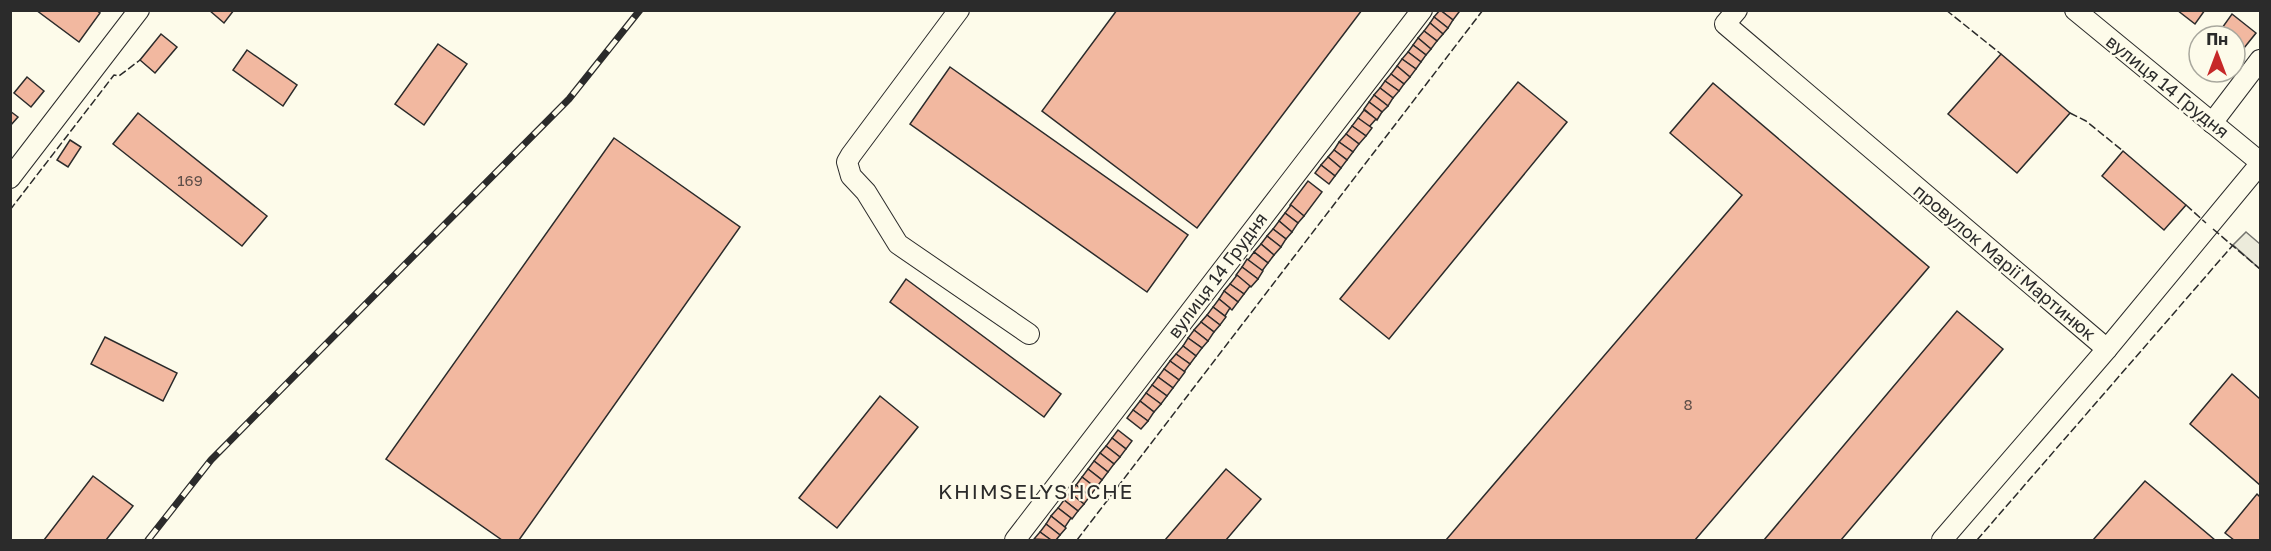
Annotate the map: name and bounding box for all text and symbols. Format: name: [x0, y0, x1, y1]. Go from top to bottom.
north arrow: [2187, 24, 2247, 84]
text: Пн: [2206, 29, 2228, 49]
street label: вулиця 14 Грудня: [2102, 30, 2234, 142]
house number: 169: [177, 171, 203, 189]
street label: провулок Марії Мартинюк: [1909, 179, 2101, 345]
street label: вулиця 14 Грудня: [1163, 208, 1271, 342]
house number: 8: [1683, 395, 1693, 413]
district label: KHIMSELYSHCHE: [938, 478, 1134, 504]

